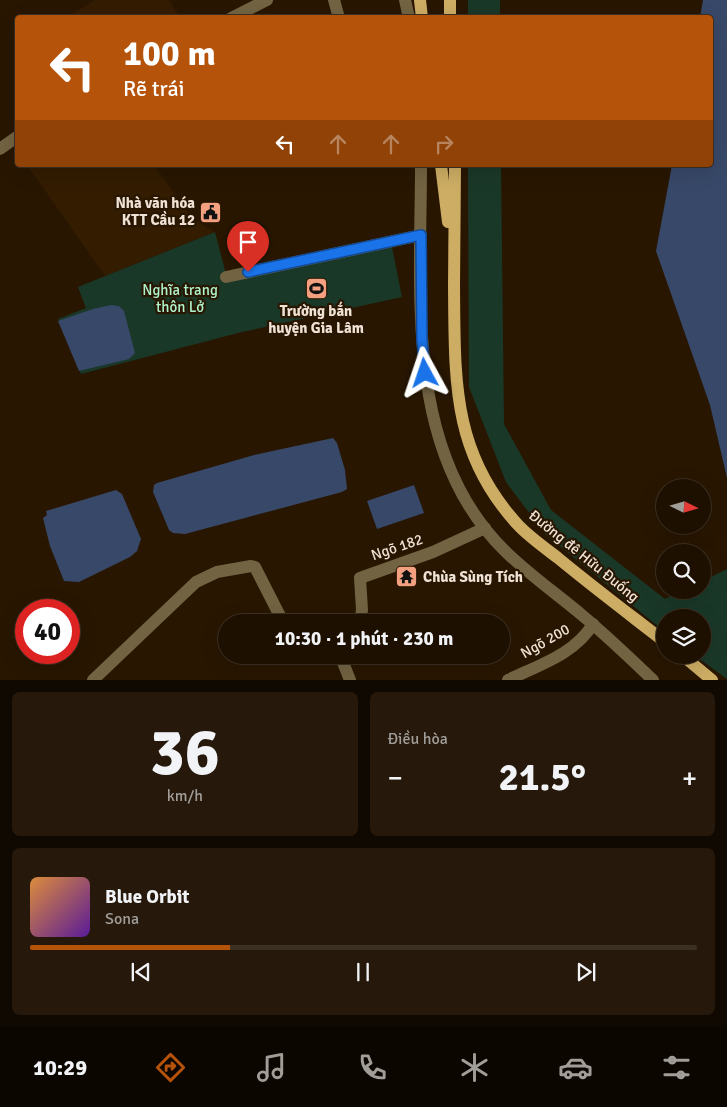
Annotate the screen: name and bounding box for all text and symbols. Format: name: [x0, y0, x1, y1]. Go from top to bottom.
text: 100 m: [123, 32, 216, 75]
icon: left: [40, 35, 105, 100]
text: Rẽ trái: [123, 75, 185, 102]
icon: left: [271, 130, 299, 158]
icon: ahead: [324, 130, 352, 158]
icon: ahead: [377, 130, 405, 158]
icon: right: [430, 130, 458, 158]
place label: Nhà văn hóa KTT Cầu 12: [115, 194, 195, 229]
public building icon: Nhà văn hóa KTT Cầu 12: [199, 200, 223, 224]
pin: [227, 221, 269, 272]
icon: arrive: [234, 228, 262, 256]
sports icon: Trường bắn huyện Gia Lâm: [304, 276, 328, 300]
park label: Nghĩa trang thôn Lở: [142, 281, 218, 316]
place label: Trường bắn huyện Gia Lâm: [268, 301, 364, 337]
position arrow: [398, 346, 450, 398]
north arrow: [656, 479, 711, 534]
map controls: [656, 479, 711, 664]
street label: Đường đê Hữu Đuống: [525, 506, 643, 606]
street label: Ngõ 182: [369, 530, 425, 564]
button: search: [656, 544, 711, 599]
temple icon: Chùa Sùng Tích: [395, 565, 419, 589]
place label: Chùa Sùng Tích: [423, 568, 523, 586]
speed limit sign: 40: [15, 599, 80, 664]
button: layers: [656, 609, 711, 664]
street label: Ngõ 200: [517, 620, 573, 662]
text: 10:30 · 1 phút · 230 m: [275, 627, 453, 651]
text: 36: [150, 713, 220, 793]
text: Điều hòa: [388, 729, 448, 749]
text: 21.5°: [498, 754, 586, 801]
text: −: [388, 761, 403, 795]
text: +: [682, 761, 697, 795]
text: km/h: [167, 786, 203, 806]
text: Blue Orbit: [105, 885, 189, 909]
text: Sona: [105, 909, 139, 929]
icon: previous: [127, 958, 155, 986]
icon: pause: [349, 958, 377, 986]
icon: next: [572, 958, 600, 986]
icon: directions: [153, 1050, 188, 1085]
icon: music: [254, 1050, 289, 1085]
icon: phone: [355, 1050, 390, 1085]
icon: climate: [457, 1050, 492, 1085]
icon: car: [558, 1050, 593, 1085]
icon: filters: [659, 1050, 694, 1085]
text: 10:29: [33, 1054, 87, 1081]

